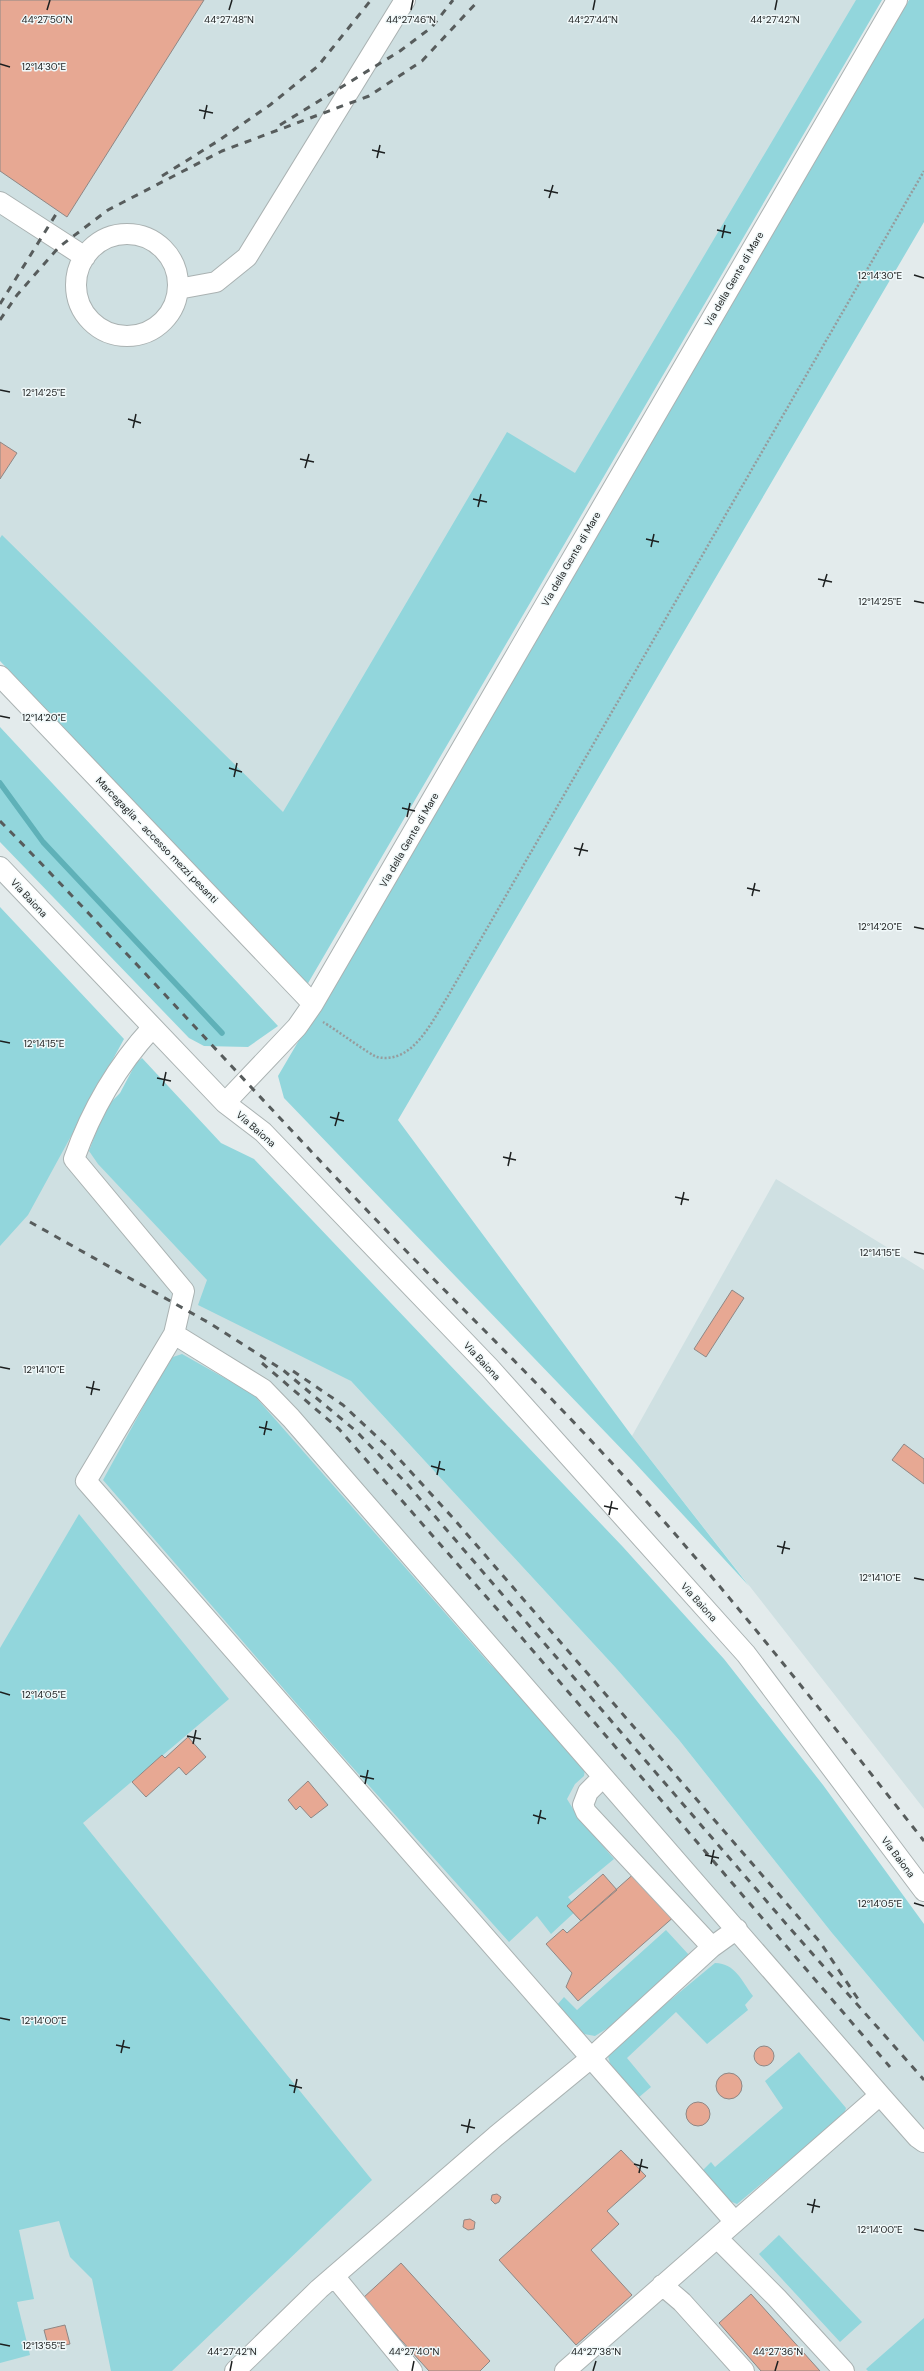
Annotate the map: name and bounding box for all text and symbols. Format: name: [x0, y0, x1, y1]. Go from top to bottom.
text: 44°27'50"N: [22, 13, 73, 26]
text: 44°27'48"N: [204, 13, 254, 26]
text: 44°27'46"N: [386, 13, 436, 26]
text: 44°27'44"N: [568, 13, 618, 26]
text: 44°27'42"N: [750, 13, 800, 26]
text: 12°14'30"E: [22, 60, 67, 73]
street label: Via della Gente di Mare: [702, 229, 767, 329]
text: 12°14'30"E: [858, 269, 903, 282]
text: 12°14'25"E: [22, 386, 66, 399]
street label: Via della Gente di Mare: [539, 509, 604, 609]
text: 12°14'25"E: [858, 595, 902, 608]
text: 12°14'20"E: [22, 711, 66, 724]
street label: Marcegaglia - accesso mezzi pesanti: [93, 774, 221, 906]
street label: Via della Gente di Mare: [377, 790, 442, 890]
street label: Via Baiona: [8, 876, 50, 920]
text: 12°14'20"E: [858, 920, 902, 933]
text: 12°14'15"E: [24, 1037, 65, 1050]
street label: Via Baiona: [234, 1108, 278, 1150]
text: 12°14'15"E: [860, 1246, 901, 1259]
street label: Via Baiona: [461, 1339, 503, 1383]
text: 12°14'10"E: [23, 1363, 65, 1376]
text: 12°14'10"E: [859, 1571, 901, 1584]
street label: Via Baiona: [678, 1580, 720, 1624]
text: 12°14'05"E: [22, 1688, 67, 1701]
street label: Via Baiona: [878, 1834, 918, 1880]
text: 12°14'05"E: [858, 1897, 903, 1910]
text: 12°14'00"E: [21, 2014, 67, 2027]
text: 12°14'00"E: [857, 2223, 903, 2236]
text: 12°13'55"E: [22, 2339, 66, 2352]
text: 44°27'42"N: [207, 2345, 257, 2358]
text: 44°27'40"N: [389, 2345, 439, 2358]
text: 44°27'38"N: [571, 2345, 621, 2358]
text: 44°27'36"N: [753, 2345, 803, 2358]

